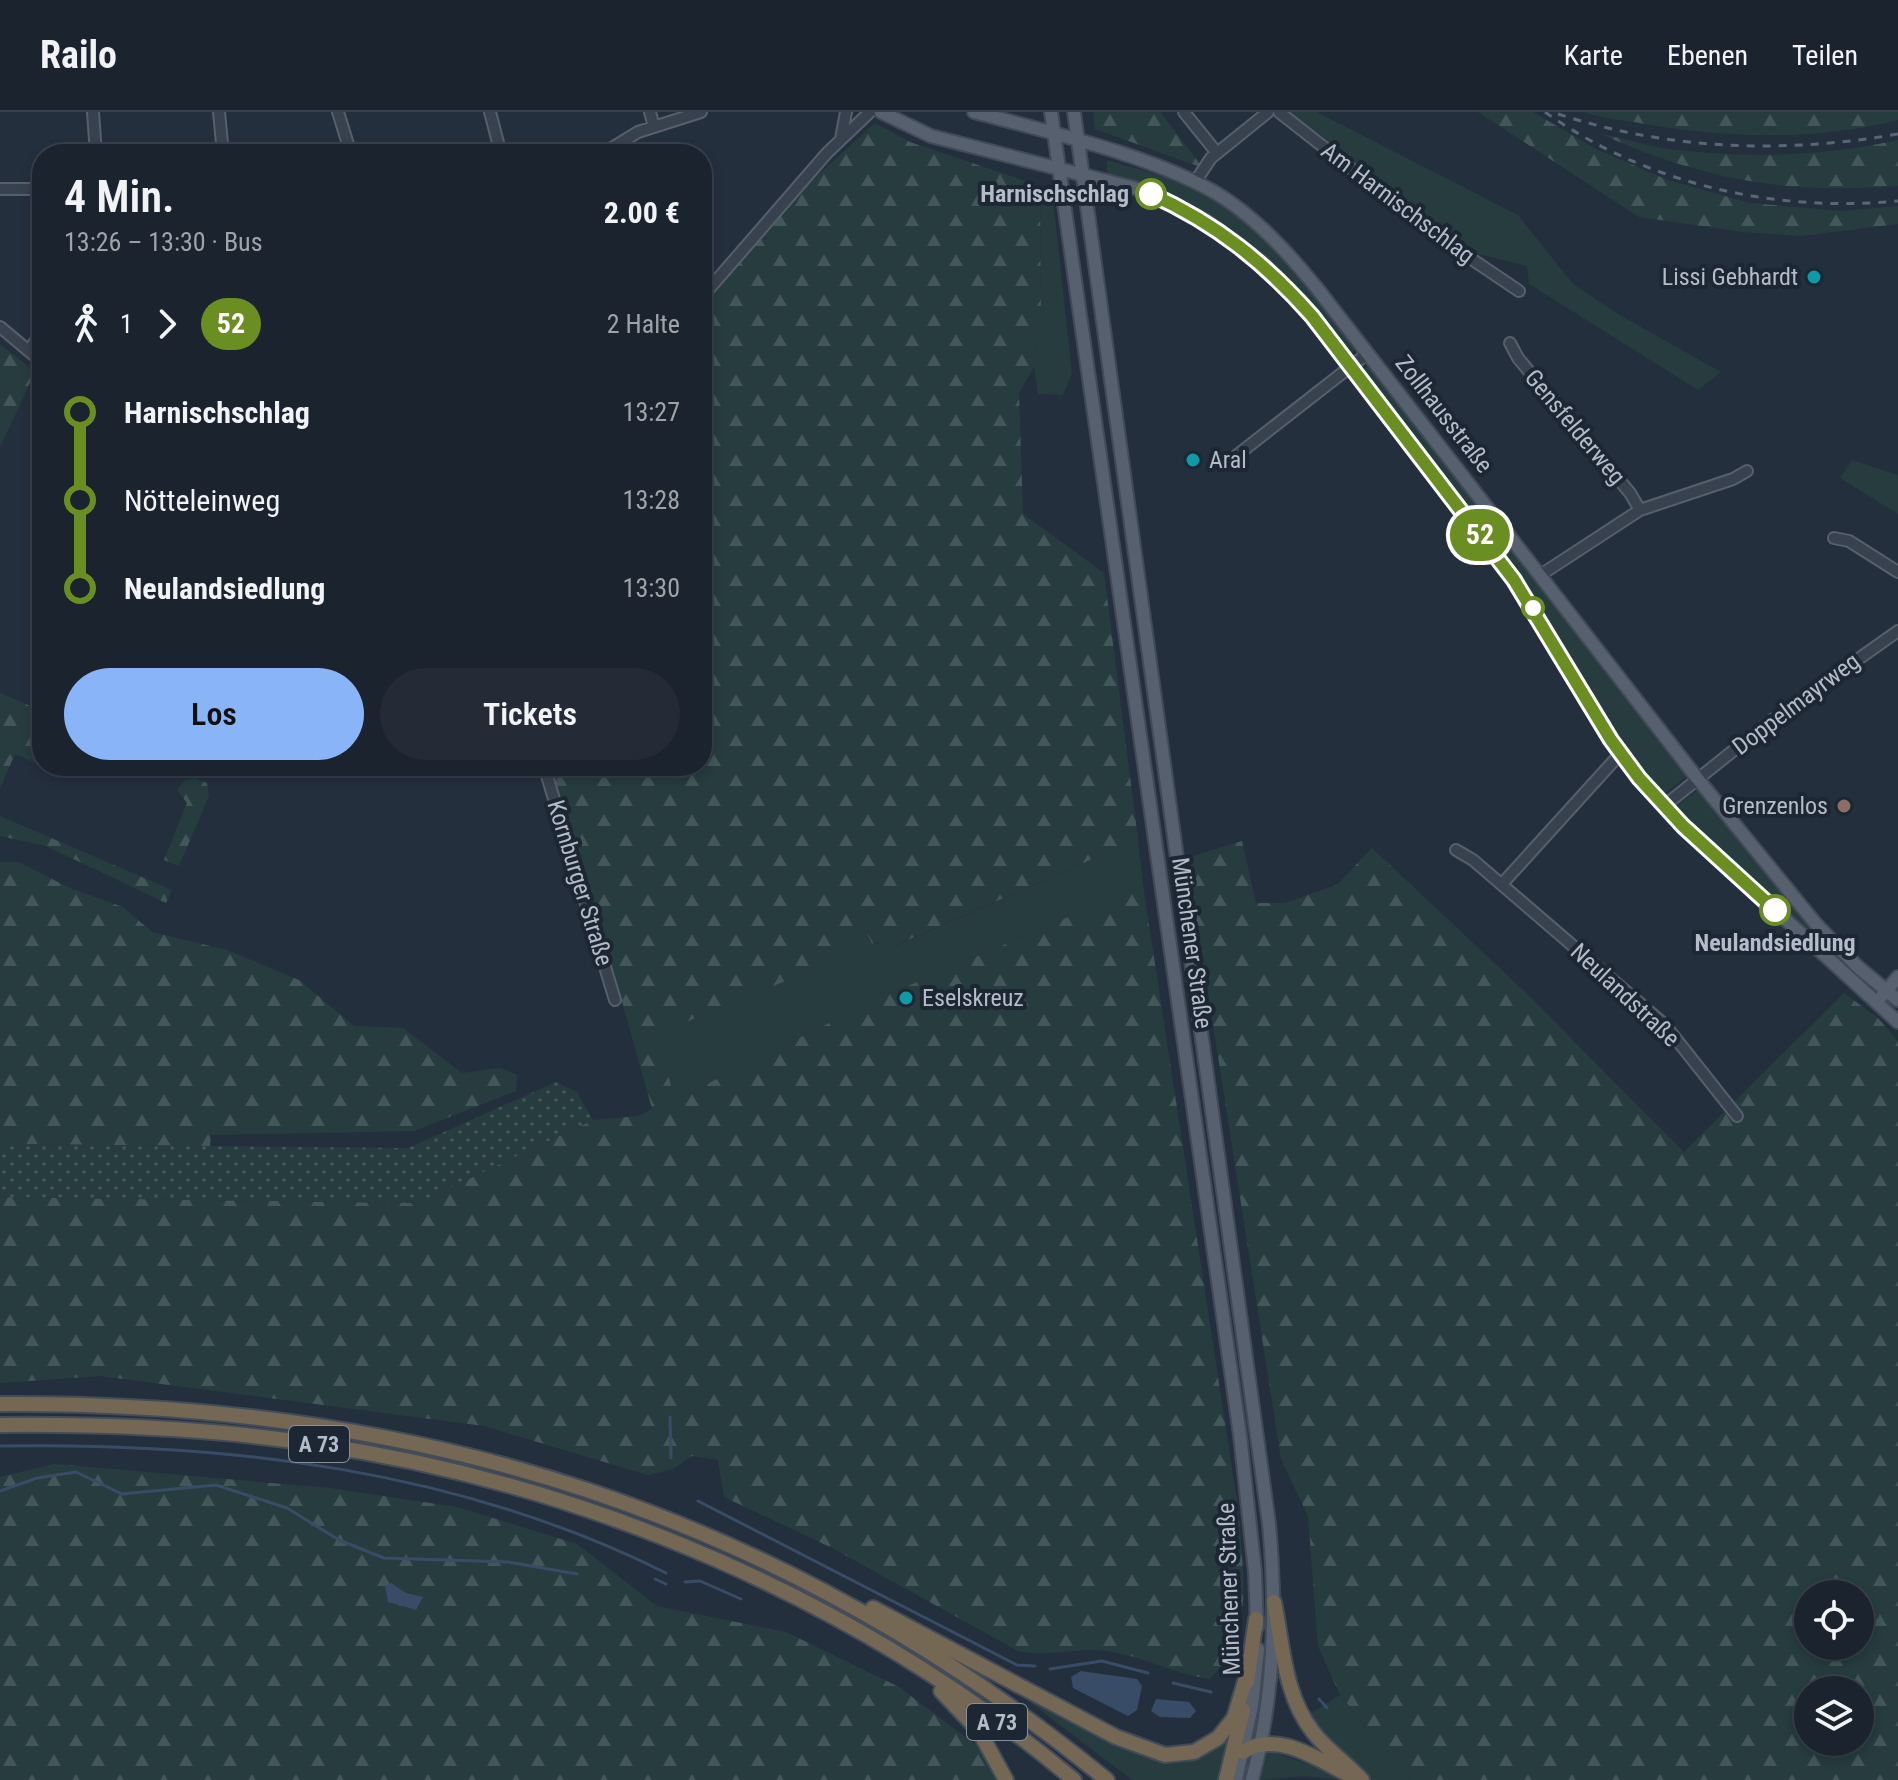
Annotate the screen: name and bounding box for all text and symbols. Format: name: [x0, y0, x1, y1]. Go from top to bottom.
text: Railo: [40, 33, 117, 77]
text: Karte: [1564, 39, 1623, 72]
text: Ebenen: [1667, 39, 1748, 72]
text: Teilen: [1792, 39, 1858, 72]
street label: Am Harnischschlag: [1316, 136, 1480, 270]
text: 4 Min.: [64, 171, 175, 223]
marker: Harnischschlag: [1136, 179, 1166, 209]
place label: Harnischschlag: [980, 180, 1129, 208]
text: 2.00 €: [604, 195, 680, 230]
text: 13:26 – 13:30 · Bus: [64, 227, 263, 257]
place label: Lissi Gebhardt: [1662, 263, 1798, 291]
marker: Lissi Gebhardt: [1805, 268, 1823, 286]
icon: walk: [64, 302, 108, 346]
icon: forward: [145, 302, 189, 346]
text: 52: [217, 307, 245, 340]
text: 1: [120, 309, 133, 339]
text: 2 Halte: [607, 309, 680, 339]
street label: Zollhausstraße: [1390, 350, 1498, 478]
street label: Gensfelderweg: [1519, 364, 1631, 490]
text: Harnischschlag: [124, 395, 310, 430]
text: 13:27: [623, 397, 680, 427]
place label: Aral: [1209, 446, 1247, 474]
marker: Aral: [1184, 451, 1202, 469]
text: Nötteleinweg: [124, 483, 280, 518]
text: 13:28: [623, 485, 680, 515]
line badge: 52: [1444, 509, 1516, 561]
text: 52: [1466, 518, 1494, 551]
text: Neulandsiedlung: [124, 571, 325, 606]
text: 13:30: [623, 573, 680, 603]
unlabelled marker: [1522, 597, 1544, 619]
street label: Doppelmayrweg: [1727, 647, 1865, 761]
button: Los: [64, 668, 364, 760]
button: Tickets: [380, 668, 680, 760]
place label: Grenzenlos: [1722, 792, 1828, 820]
street label: Kornburger Straße: [541, 797, 619, 969]
marker: Grenzenlos: [1835, 797, 1853, 815]
street label: Münchener Straße: [1166, 856, 1218, 1030]
marker: Neulandsiedlung: [1760, 895, 1790, 925]
place label: Neulandsiedlung: [1694, 929, 1856, 957]
street label: Neulandstraße: [1565, 938, 1685, 1052]
place label: Eselskreuz: [922, 984, 1024, 1012]
marker: Eselskreuz: [897, 989, 915, 1007]
road number: A 73: [289, 1426, 349, 1462]
street label: Münchener Straße: [1212, 1502, 1246, 1676]
map controls: [1794, 1580, 1874, 1756]
button: locate: [1794, 1580, 1874, 1660]
button: layers: [1794, 1676, 1874, 1756]
road number: A 73: [967, 1704, 1027, 1740]

